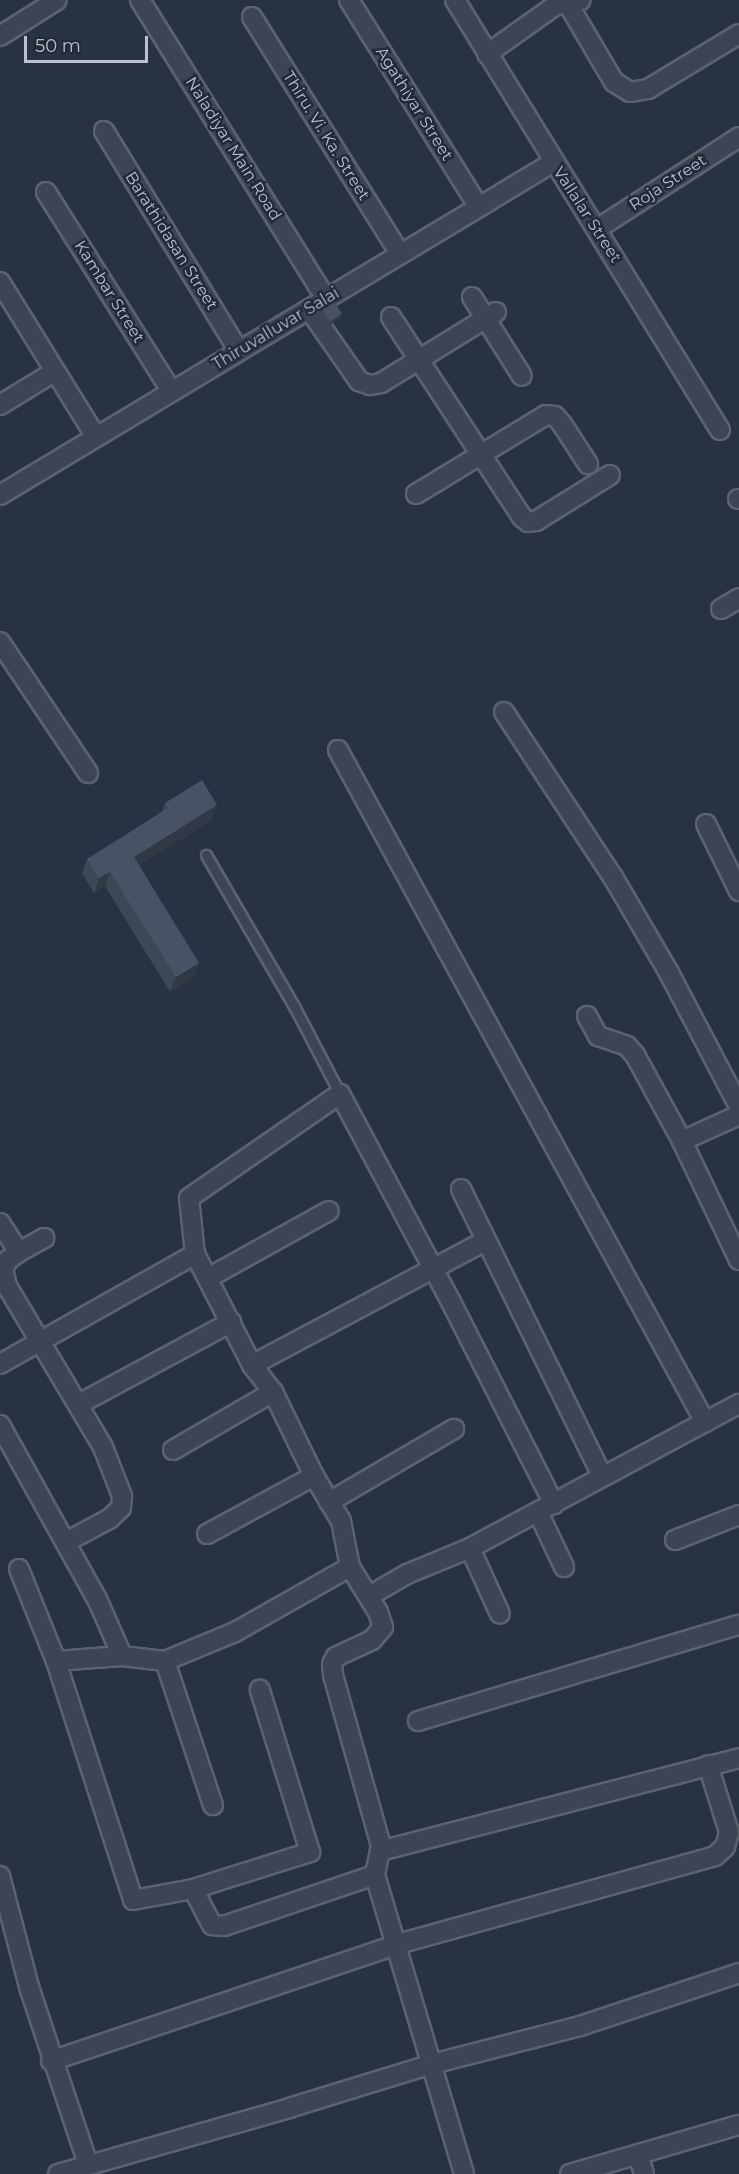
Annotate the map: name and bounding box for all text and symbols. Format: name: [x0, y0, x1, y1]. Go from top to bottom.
scale bar: [27, 24, 152, 62]
text: 50 m: [35, 35, 81, 57]
street label: Agathiyar Street: [371, 44, 457, 164]
street label: Thiru. Vi. Ka. Street: [279, 68, 373, 204]
street label: Naladiyar Main Road: [181, 74, 285, 224]
street label: Roja Street: [626, 151, 710, 215]
street label: Vallalar Street: [549, 163, 625, 267]
street label: Barathidasan Street: [121, 168, 221, 314]
street label: Kambar Street: [70, 237, 148, 347]
street label: Thiruvalluvar Salai: [209, 284, 343, 374]

